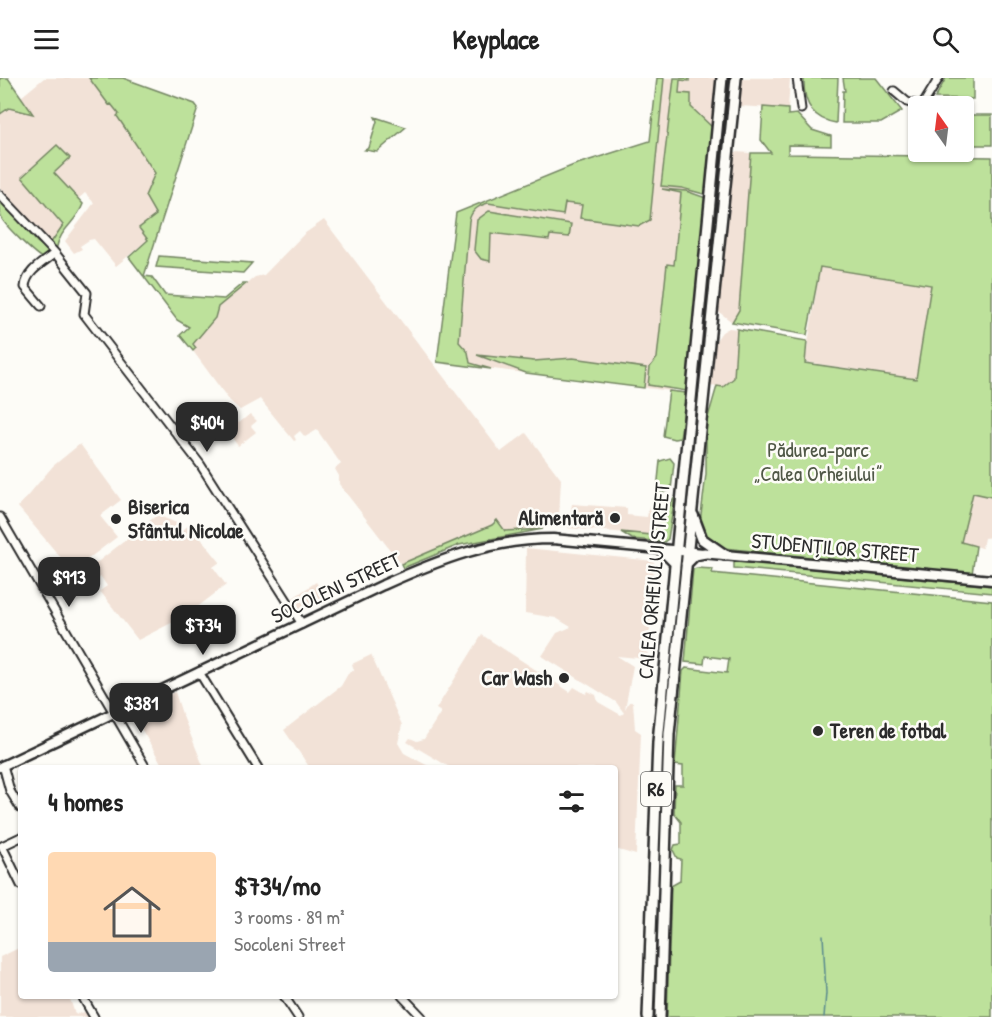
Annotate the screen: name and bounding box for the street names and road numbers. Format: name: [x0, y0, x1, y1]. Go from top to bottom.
street label: CALEA ORHEIULUI STREET: [630, 480, 677, 680]
street label: STUDENȚILOR STREET: [750, 526, 921, 569]
street label: SOCOLENI STREET: [266, 544, 406, 630]
road number: R6: [641, 772, 671, 806]

